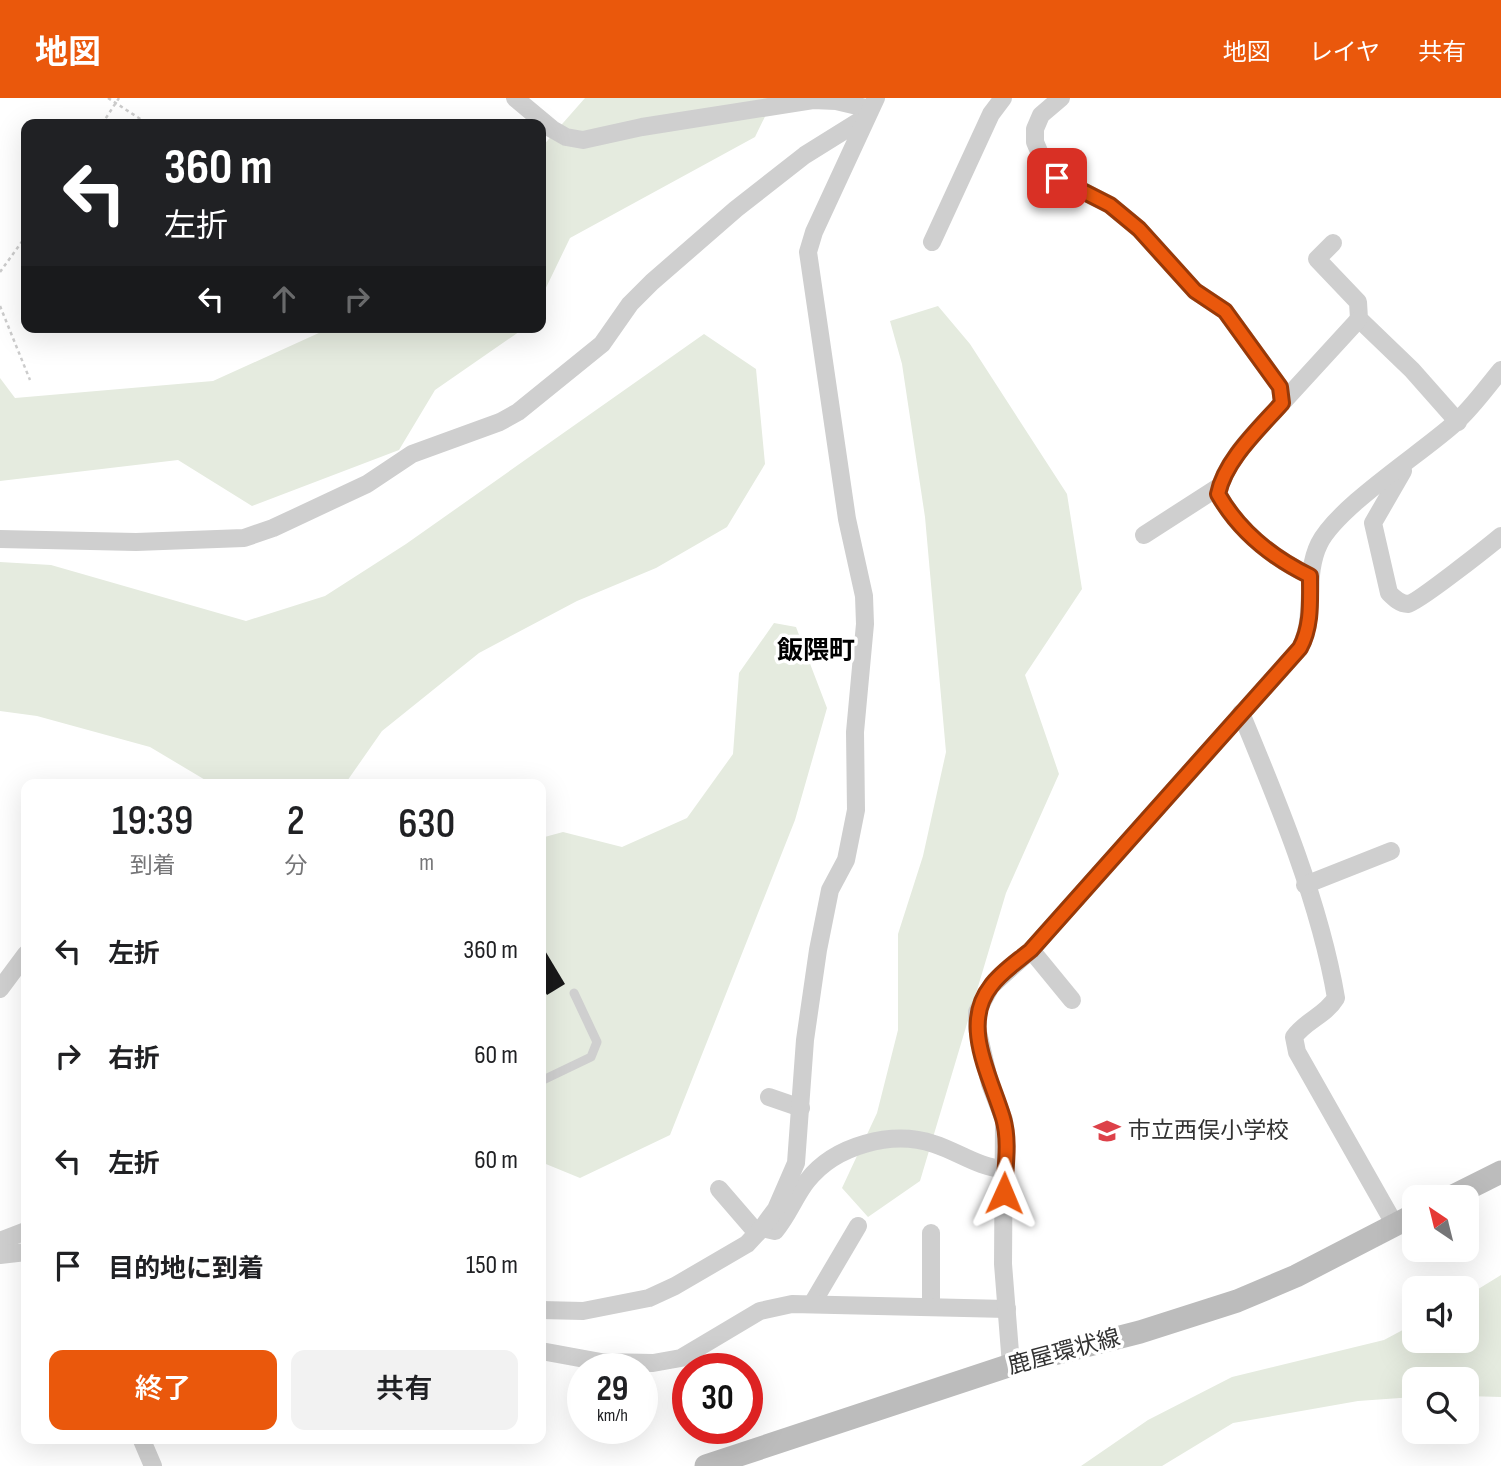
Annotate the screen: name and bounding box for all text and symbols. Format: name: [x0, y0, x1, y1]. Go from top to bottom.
text: 地図: [35, 33, 101, 73]
text: 地図: [1223, 38, 1271, 67]
text: レイヤ: [1309, 38, 1380, 67]
text: 共有: [1418, 38, 1466, 67]
text: 360 m: [164, 139, 272, 198]
icon: left: [49, 147, 140, 238]
pin: [1027, 148, 1087, 208]
icon: arrive: [1038, 159, 1076, 197]
text: 左折: [164, 207, 228, 246]
icon: left: [192, 280, 230, 318]
icon: ahead: [265, 280, 303, 318]
icon: right: [338, 280, 376, 318]
district label: 飯隈町: [777, 636, 855, 667]
text: 19:39: [112, 796, 193, 847]
text: 2: [287, 796, 305, 847]
text: 630: [398, 799, 455, 850]
text: m: [419, 849, 434, 877]
text: 到着: [130, 852, 176, 880]
text: 分: [284, 852, 307, 880]
icon: left: [49, 932, 87, 970]
text: 360 m: [463, 935, 518, 966]
text: 左折: [108, 939, 160, 970]
icon: right: [49, 1037, 87, 1075]
text: 60 m: [474, 1040, 518, 1071]
text: 右折: [108, 1044, 160, 1075]
school or university icon: 市立西俣小学校: [1092, 1116, 1122, 1146]
place label: 市立西俣小学校: [1128, 1117, 1289, 1145]
icon: left: [49, 1142, 87, 1180]
text: 60 m: [474, 1145, 518, 1176]
text: 左折: [108, 1149, 160, 1180]
position arrow: [967, 1156, 1041, 1230]
north arrow: [1402, 1185, 1479, 1262]
map controls: [1402, 1185, 1479, 1444]
icon: arrive: [49, 1247, 87, 1285]
text: 150 m: [466, 1250, 518, 1281]
text: 目的地に到着: [108, 1254, 264, 1285]
button: sound: [1402, 1276, 1479, 1353]
street label: 鹿屋環状線: [1005, 1324, 1123, 1380]
button: 終了: [49, 1350, 277, 1430]
button: 共有: [291, 1350, 518, 1430]
speed limit sign: 30: [672, 1353, 763, 1444]
button: search: [1402, 1367, 1479, 1444]
text: 29: [597, 1368, 628, 1411]
text: km/h: [597, 1405, 628, 1426]

